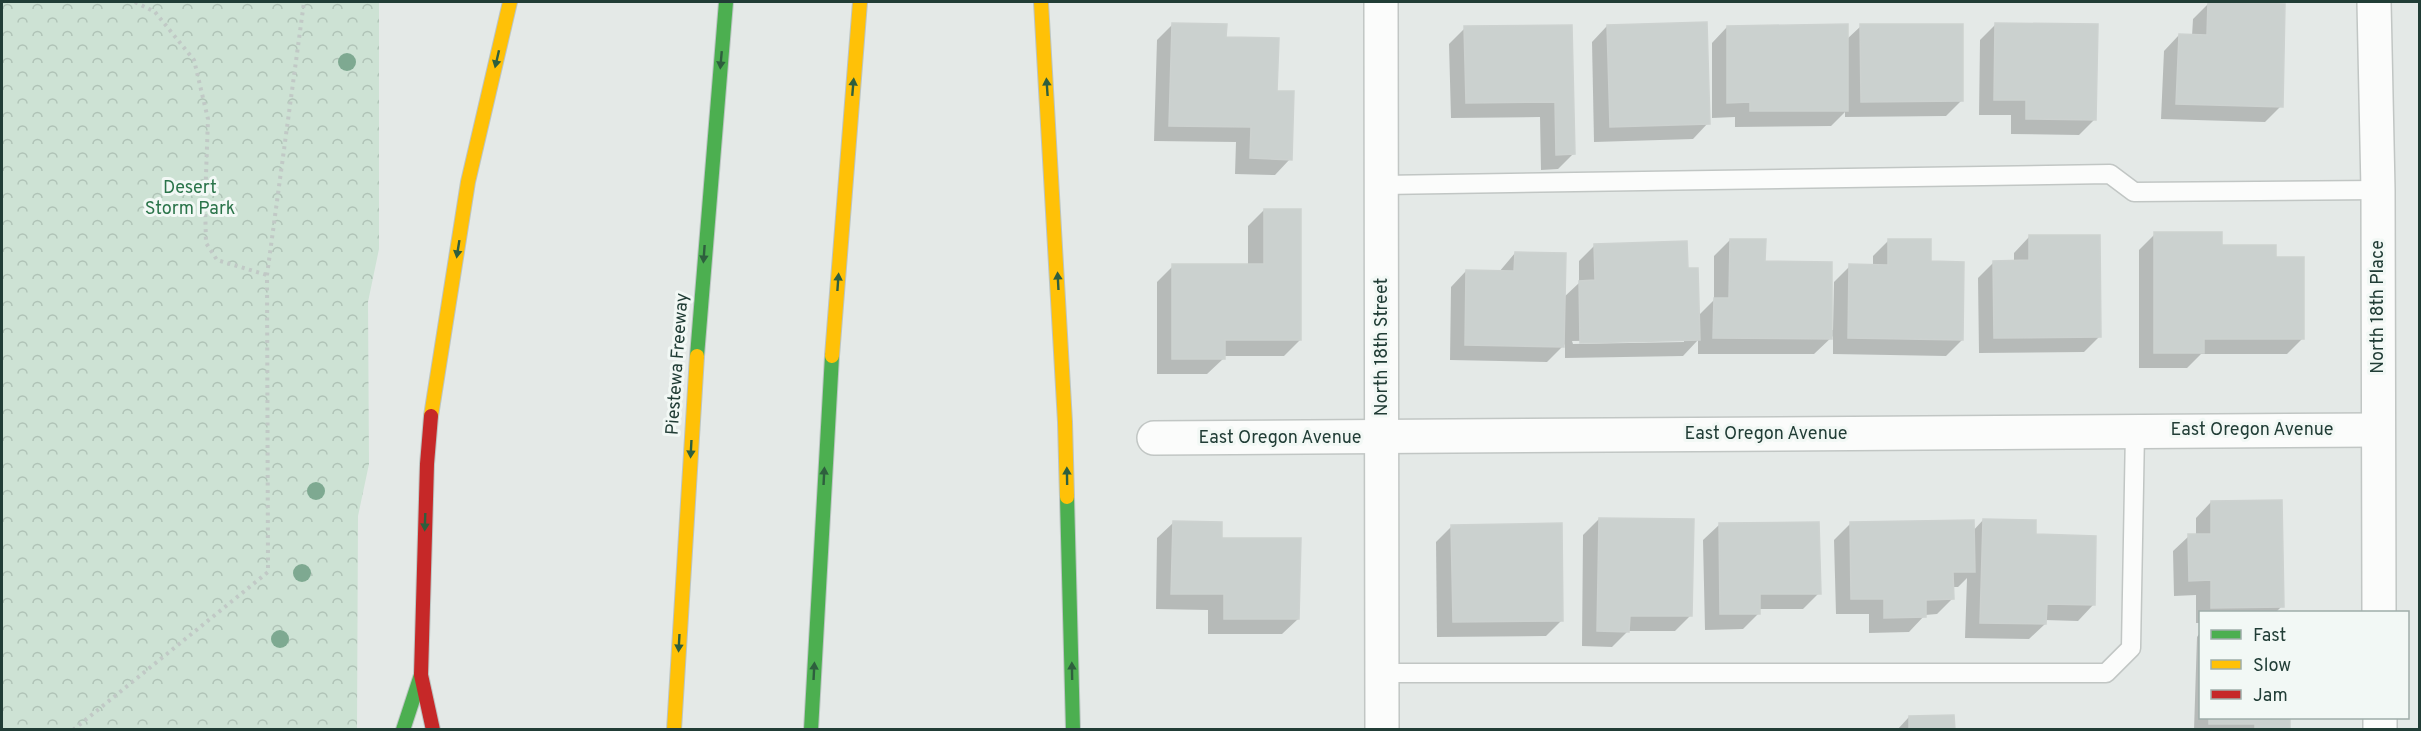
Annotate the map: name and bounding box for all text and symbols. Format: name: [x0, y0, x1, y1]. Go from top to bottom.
one-way arrow: [491, 49, 501, 68]
one-way arrow: [716, 50, 726, 69]
one-way arrow: [1042, 77, 1051, 96]
one-way arrow: [848, 78, 858, 97]
park label: Desert Storm Park: [145, 177, 235, 221]
one-way arrow: [453, 240, 462, 259]
street label: North 18th Place: [2367, 240, 2390, 374]
one-way arrow: [699, 245, 709, 264]
one-way arrow: [833, 272, 843, 291]
one-way arrow: [1053, 272, 1062, 291]
street label: North 18th Street: [1371, 278, 1394, 416]
street label: Piestewa Freeway: [662, 292, 694, 436]
street label: East Oregon Avenue: [2170, 419, 2334, 442]
street label: East Oregon Avenue: [1684, 423, 1848, 446]
street label: East Oregon Avenue: [1198, 427, 1362, 450]
one-way arrow: [686, 439, 695, 458]
one-way arrow: [820, 467, 829, 486]
one-way arrow: [1062, 467, 1071, 486]
one-way arrow: [421, 513, 430, 532]
legend: [2199, 611, 2409, 719]
text: Fast: [2253, 625, 2286, 648]
one-way arrow: [675, 634, 684, 653]
text: Slow: [2253, 655, 2291, 678]
one-way arrow: [809, 662, 819, 681]
one-way arrow: [1067, 662, 1076, 681]
text: Jam: [2253, 685, 2288, 708]

